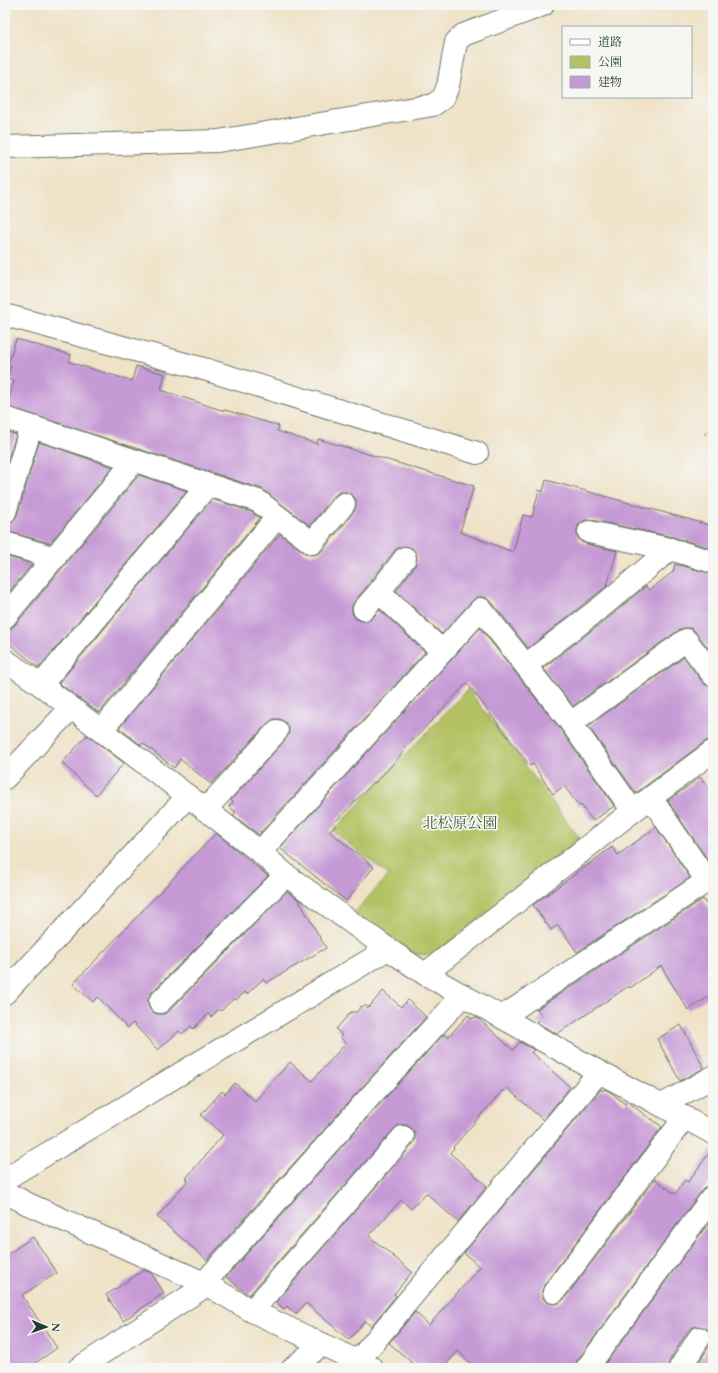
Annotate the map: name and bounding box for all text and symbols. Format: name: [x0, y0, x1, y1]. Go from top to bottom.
legend: [562, 26, 692, 98]
text: 道路: [598, 34, 622, 50]
text: 公園: [598, 54, 622, 70]
text: 建物: [598, 74, 622, 90]
park label: 北松原公園: [422, 813, 498, 832]
north arrow: [26, 1307, 66, 1347]
text: N: [49, 1323, 63, 1332]

